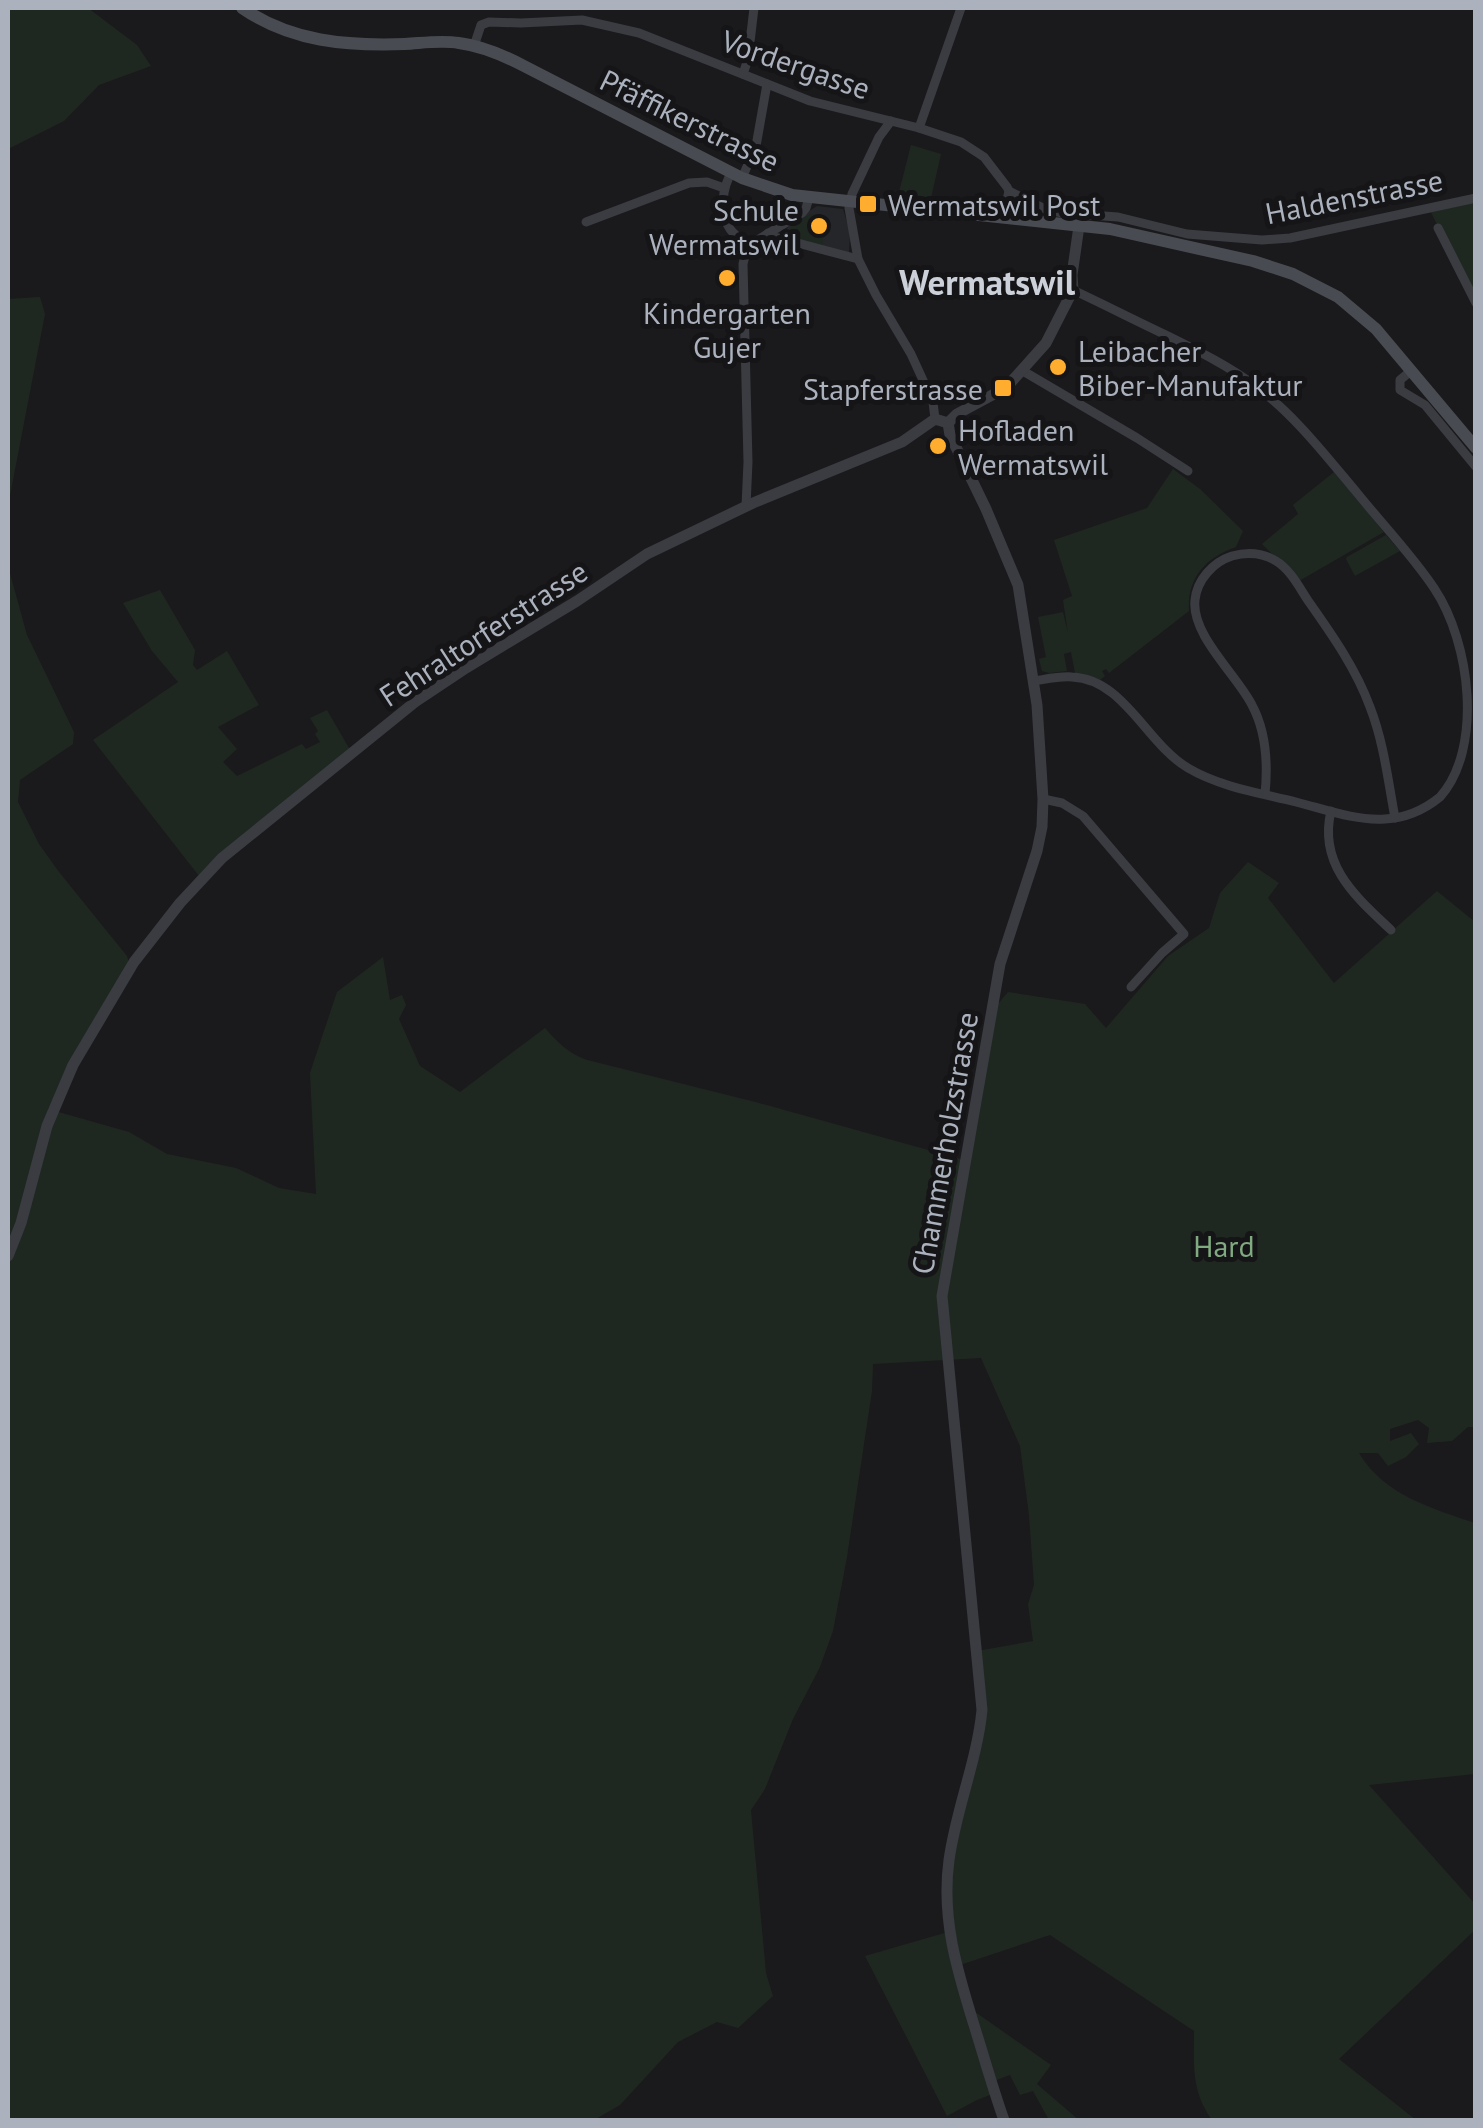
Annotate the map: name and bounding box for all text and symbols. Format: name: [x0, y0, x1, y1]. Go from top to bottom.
street label: Vordergasse: [716, 20, 875, 108]
street label: Pfäffikerstrasse: [594, 60, 786, 180]
street label: Haldenstrasse: [1262, 160, 1446, 232]
place label: Wermatswil Post: [888, 185, 1101, 224]
place label: Schule Wermatswil: [649, 190, 799, 263]
marker: Wermatswil Post: [857, 193, 879, 215]
marker: Schule Wermatswil: [808, 215, 830, 237]
district label: Wermatswil: [899, 259, 1076, 305]
marker: Kindergarten Gujer: [716, 267, 738, 289]
place label: Kindergarten Gujer: [643, 293, 811, 366]
place label: Leibacher Biber-Manufaktur: [1078, 331, 1303, 404]
marker: Leibacher Biber-Manufaktur: [1047, 356, 1069, 378]
place label: Stapferstrasse: [803, 369, 983, 408]
marker: Stapferstrasse: [992, 377, 1014, 399]
place label: Hofladen Wermatswil: [958, 410, 1108, 483]
marker: Hofladen Wermatswil: [927, 435, 949, 457]
street label: Fehraltorferstrasse: [372, 551, 594, 715]
street label: Chammerholzstrasse: [902, 1009, 986, 1277]
park label: Hard: [1193, 1226, 1255, 1265]

